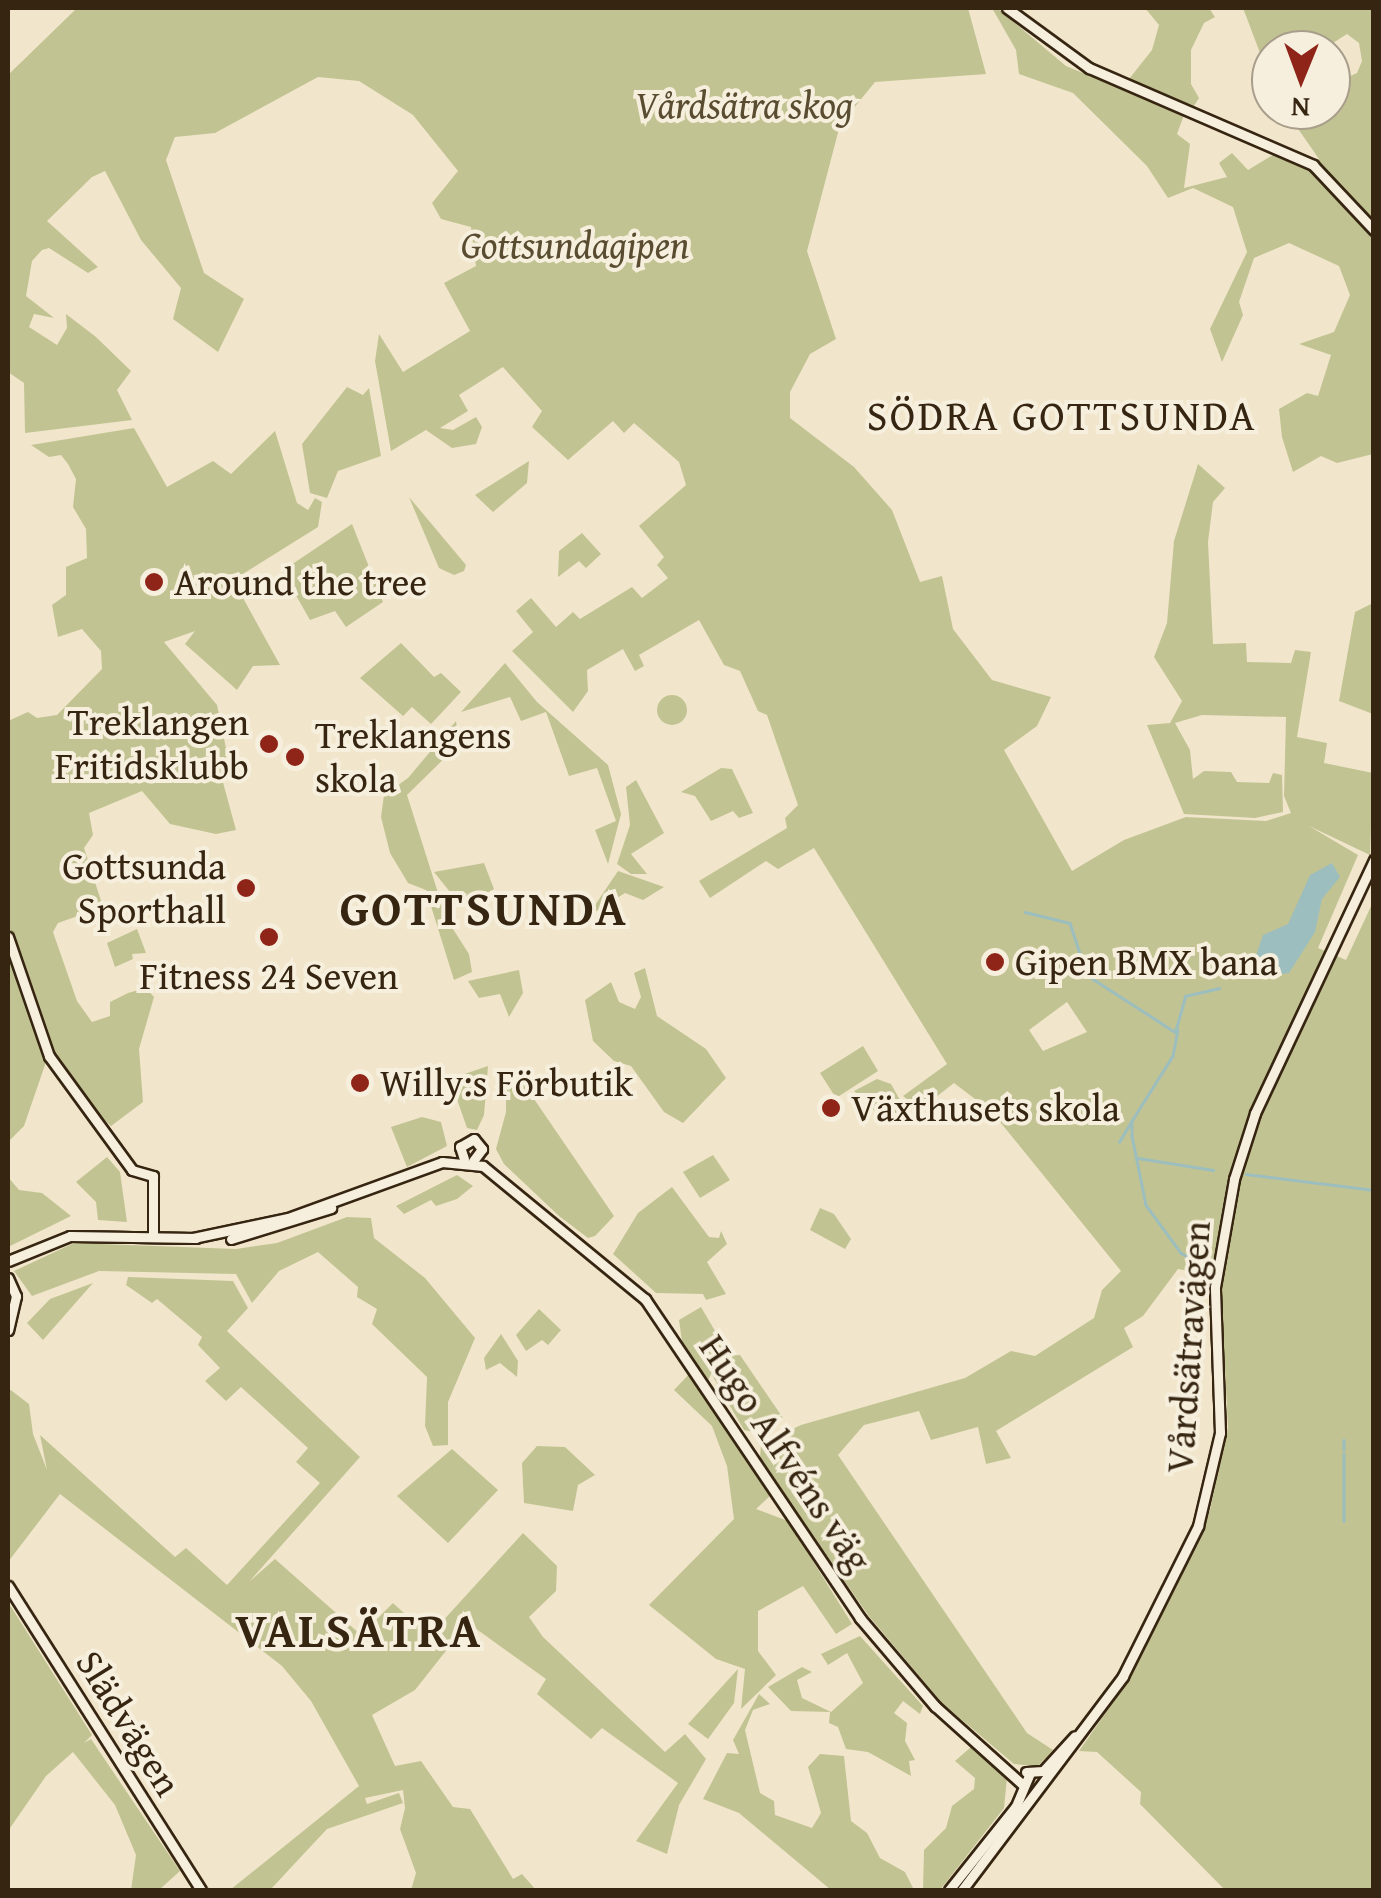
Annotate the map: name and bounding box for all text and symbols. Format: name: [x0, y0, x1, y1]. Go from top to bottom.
north arrow: [1251, 30, 1351, 130]
park label: Vårdsätra skog: [635, 82, 853, 128]
text: N: [1291, 88, 1310, 129]
park label: Gottsundagipen: [461, 222, 689, 268]
district label: SÖDRA GOTTSUNDA: [867, 390, 1257, 440]
place label: Around the tree: [174, 559, 427, 605]
marker: Around the tree: [143, 571, 165, 593]
place label: Treklangen Fritidsklubb: [55, 699, 249, 788]
place label: Treklangens skola: [315, 712, 512, 802]
marker: Treklangen Fritidsklubb: [258, 733, 280, 755]
marker: Treklangens skola: [284, 746, 306, 768]
place label: Gottsunda Sporthall: [62, 843, 226, 932]
marker: Gottsunda Sporthall: [235, 877, 257, 899]
district label: GOTTSUNDA: [340, 879, 628, 937]
marker: Fitness 24 Seven: [258, 926, 280, 948]
place label: Gipen BMX bana: [1015, 939, 1278, 985]
marker: Gipen BMX bana: [984, 951, 1006, 973]
place label: Fitness 24 Seven: [140, 953, 398, 999]
place label: Willy:s Förbutik: [380, 1060, 633, 1106]
marker: Willy:s Förbutik: [349, 1072, 371, 1094]
place label: Växthusets skola: [851, 1085, 1120, 1131]
marker: Växthusets skola: [820, 1097, 842, 1119]
street label: Vårdsätravägen: [1156, 1219, 1220, 1475]
street label: Hugo Alfvéns väg: [690, 1326, 882, 1580]
district label: VALSÄTRA: [235, 1601, 483, 1659]
street label: Slädvägen: [67, 1642, 191, 1804]

